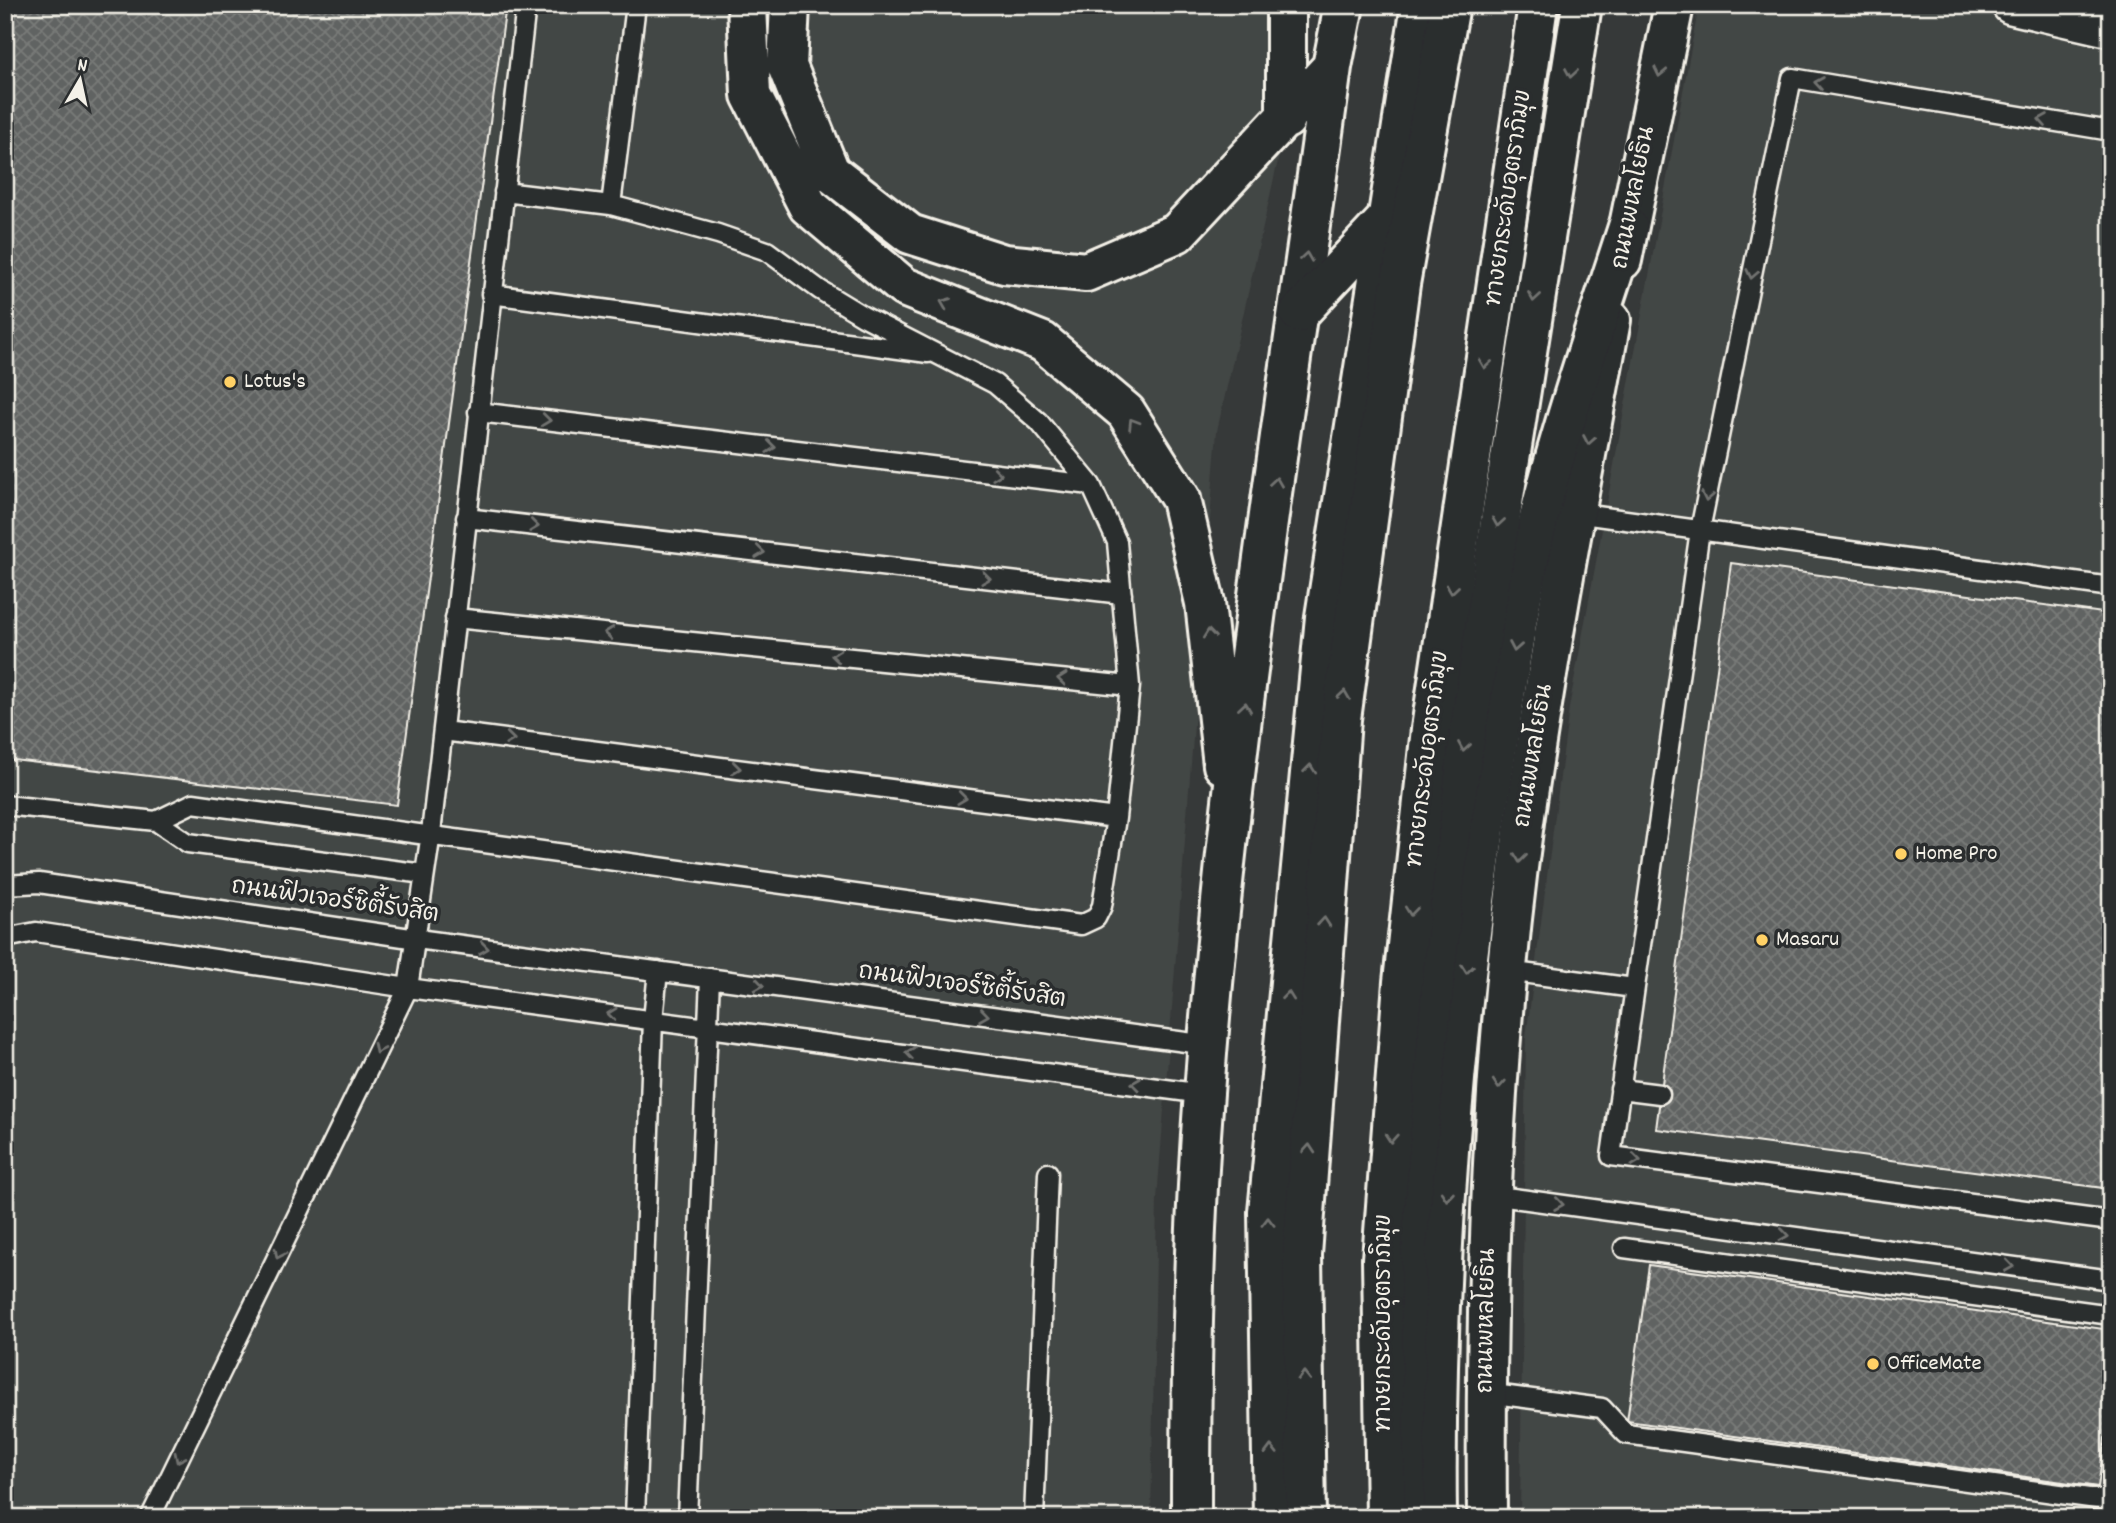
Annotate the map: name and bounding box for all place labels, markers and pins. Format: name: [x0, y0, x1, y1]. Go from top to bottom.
place label: Lotus's: [244, 366, 306, 399]
marker: Lotus's: [222, 374, 238, 390]
place label: Home Pro: [1915, 838, 1997, 871]
marker: Home Pro: [1893, 846, 1909, 862]
place label: Masaru: [1776, 924, 1839, 957]
marker: Masaru: [1754, 932, 1770, 948]
place label: OfficeMate: [1887, 1348, 1982, 1381]
marker: OfficeMate: [1865, 1356, 1881, 1372]

